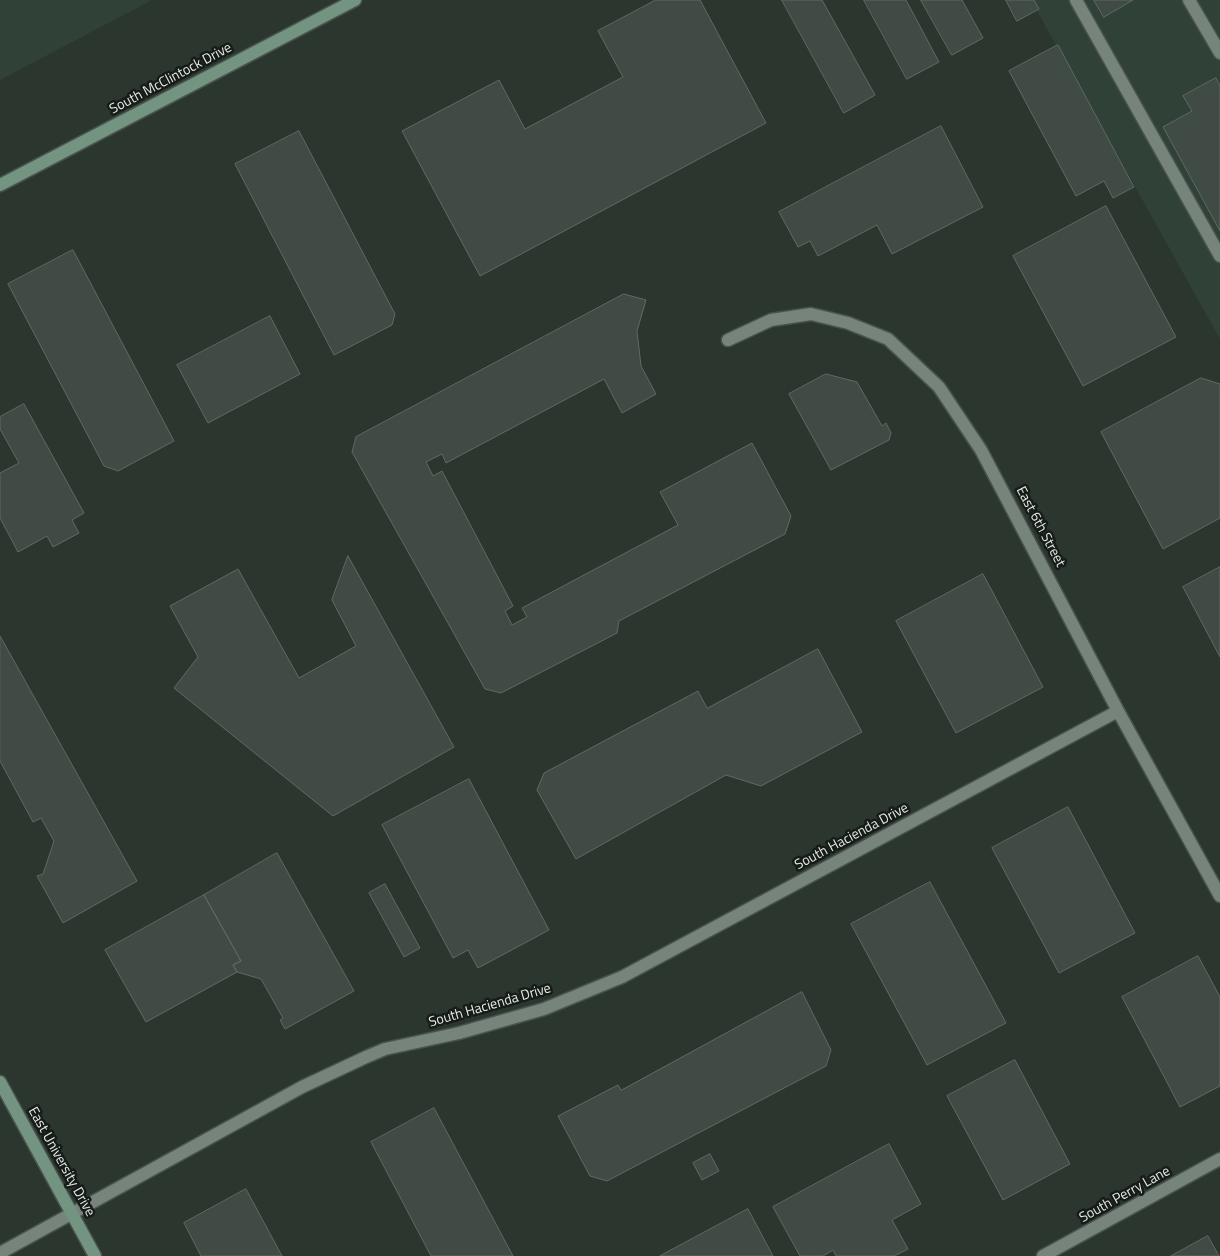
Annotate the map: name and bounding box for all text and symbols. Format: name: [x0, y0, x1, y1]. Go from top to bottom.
street label: South McClintock Drive: [107, 40, 235, 118]
street label: East 6th Street: [1012, 484, 1068, 570]
street label: South Hacienda Drive: [792, 800, 912, 874]
street label: South Hacienda Drive: [427, 981, 553, 1031]
street label: East University Drive: [24, 1104, 98, 1220]
street label: South Perry Lane: [1077, 1163, 1173, 1227]

